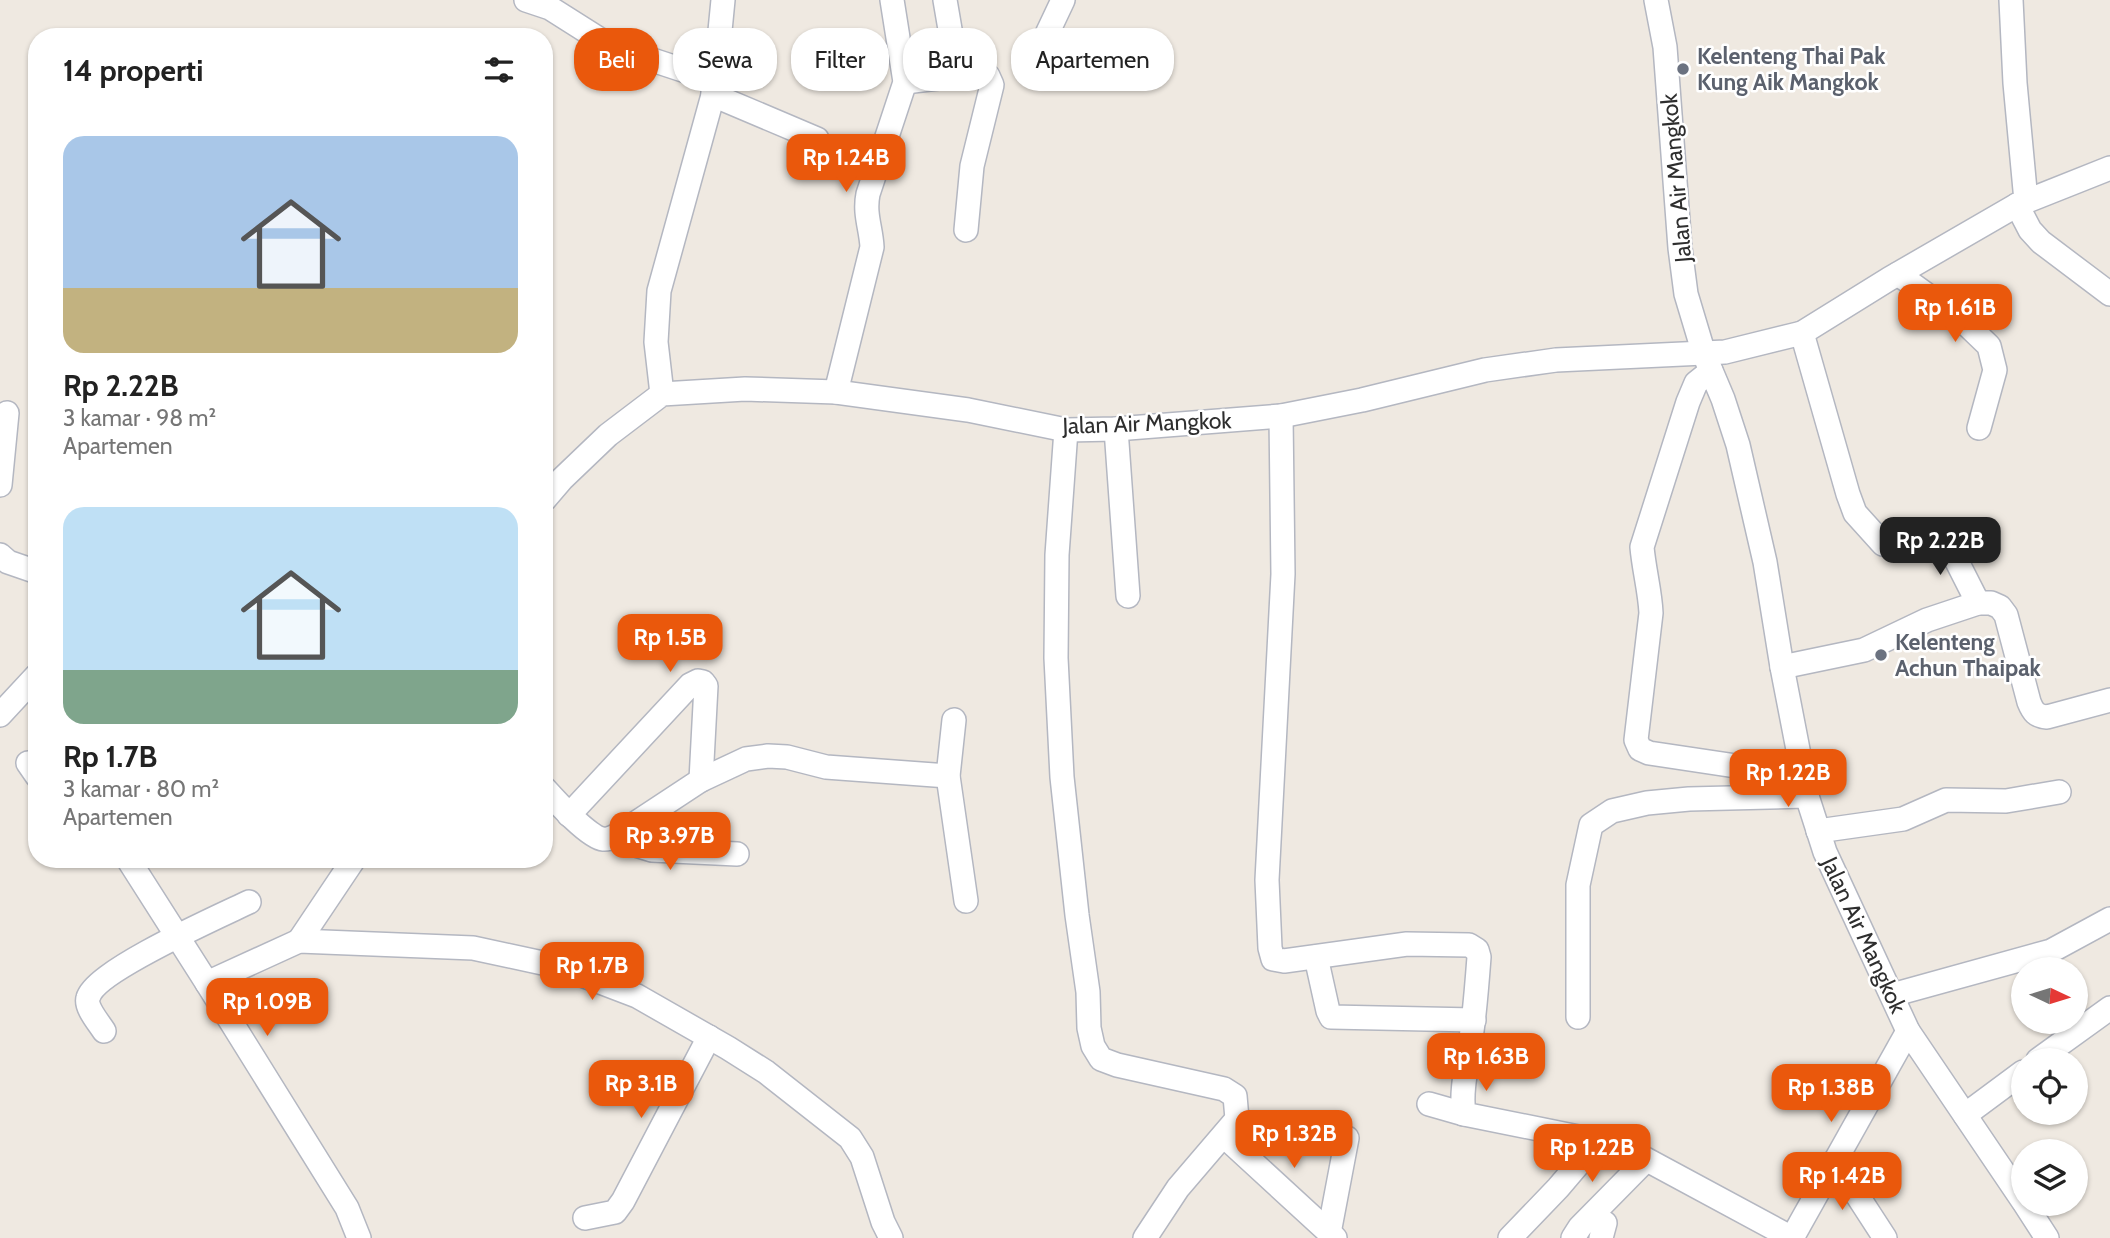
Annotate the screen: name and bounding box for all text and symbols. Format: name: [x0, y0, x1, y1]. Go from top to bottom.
chip: Beli: [574, 28, 659, 91]
chip: Sewa: [673, 28, 777, 91]
chip: Filter: [791, 28, 889, 91]
chip: Baru: [903, 28, 997, 91]
chip: Apartemen: [1011, 28, 1174, 91]
place label: Kelenteng Thai Pak Kung Aik Mangkok: [1697, 42, 1886, 96]
icon: filters: [480, 51, 518, 89]
text: 14 properti: [63, 52, 203, 89]
marker: Kelenteng Thai Pak Kung Aik Mangkok: [1675, 61, 1691, 77]
street label: Jalan Air Mangkok: [1655, 92, 1697, 265]
pin: Rp 1.24B: [774, 134, 918, 194]
text: Rp 1.24B: [803, 143, 890, 171]
icon: home: [228, 181, 354, 307]
pin: Rp 1.61B: [1883, 284, 2027, 344]
text: Rp 1.61B: [1914, 293, 1996, 321]
text: Rp 2.22B: [63, 367, 179, 404]
text: 3 kamar · 98 m²: [63, 404, 216, 432]
street label: Jalan Air Mangkok: [1061, 406, 1233, 440]
text: Apartemen: [63, 432, 173, 460]
pin: Rp 2.22B: [1868, 518, 2012, 577]
text: Rp 2.22B: [1896, 526, 1984, 554]
icon: home: [228, 552, 354, 678]
pin: Rp 1.5B: [605, 614, 735, 674]
text: Rp 1.5B: [634, 623, 706, 651]
place label: Kelenteng Achun Thaipak: [1895, 628, 2042, 682]
marker: Kelenteng Achun Thaipak: [1873, 647, 1889, 663]
text: Rp 1.7B: [63, 738, 157, 775]
pin: Rp 1.22B: [1716, 750, 1860, 809]
text: Rp 1.22B: [1746, 758, 1830, 786]
text: 3 kamar · 80 m²: [63, 775, 219, 803]
text: Apartemen: [63, 803, 173, 831]
pin: Rp 3.97B: [598, 812, 742, 872]
text: Rp 3.97B: [626, 821, 714, 849]
street label: Jalan Air Mangkok: [1815, 851, 1913, 1018]
pin: Rp 1.7B: [527, 942, 657, 1002]
text: Rp 1.7B: [556, 951, 628, 979]
north arrow: [2011, 957, 2088, 1034]
map controls: [2011, 957, 2088, 1216]
pin: Rp 1.09B: [195, 978, 339, 1038]
text: Rp 1.09B: [222, 987, 312, 1015]
pin: Rp 1.63B: [1414, 1034, 1558, 1093]
text: Rp 1.63B: [1443, 1042, 1529, 1070]
button: locate: [2011, 1048, 2088, 1125]
pin: Rp 3.1B: [576, 1060, 706, 1120]
pin: Rp 1.38B: [1759, 1064, 1903, 1124]
text: Rp 3.1B: [605, 1069, 677, 1097]
text: Rp 1.38B: [1788, 1073, 1874, 1101]
pin: Rp 1.32B: [1222, 1110, 1366, 1170]
text: Rp 1.32B: [1251, 1119, 1337, 1147]
pin: Rp 1.22B: [1520, 1124, 1664, 1184]
text: Rp 1.22B: [1550, 1133, 1634, 1161]
button: layers: [2011, 1139, 2088, 1216]
pin: Rp 1.42B: [1770, 1152, 1914, 1212]
text: Rp 1.42B: [1799, 1161, 1886, 1189]

